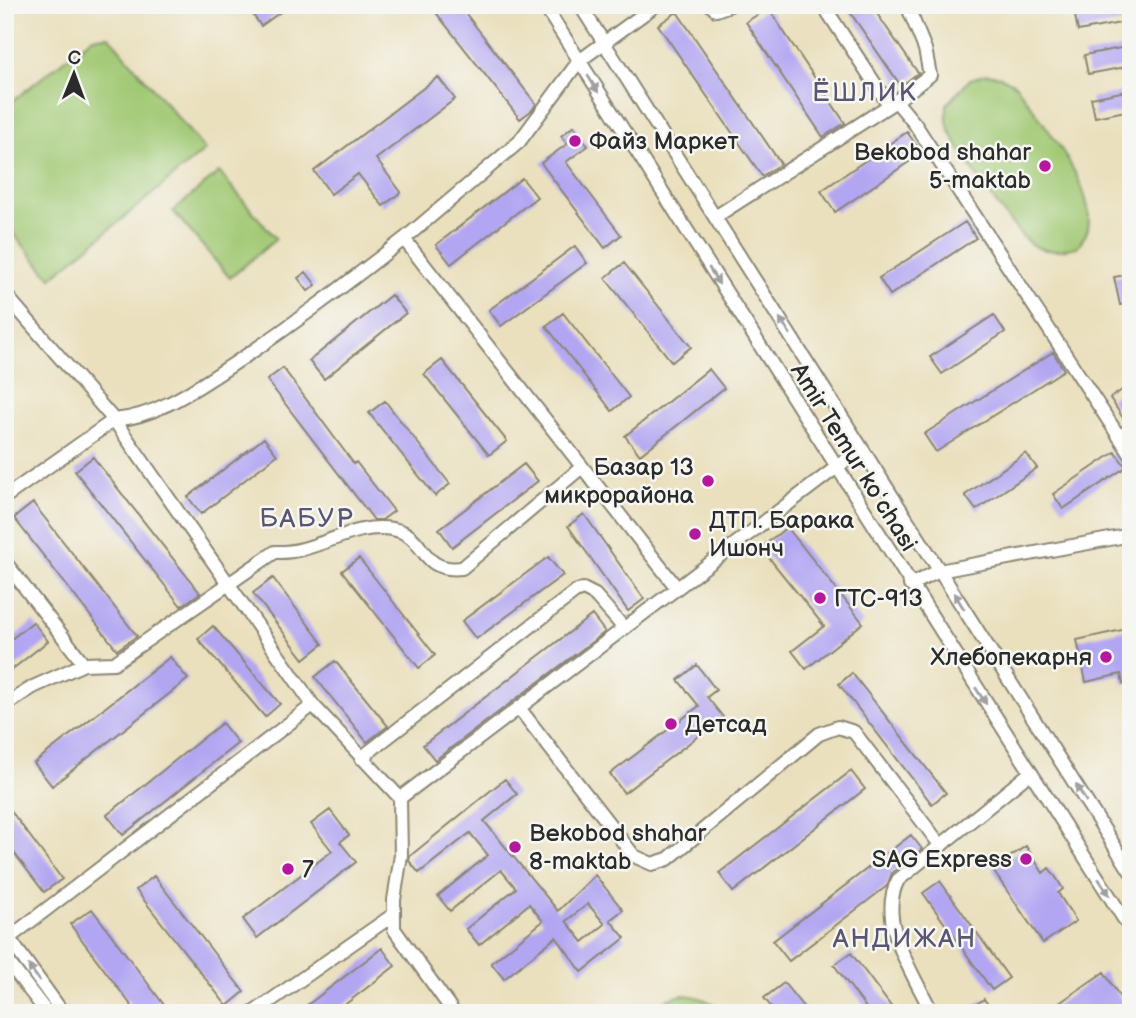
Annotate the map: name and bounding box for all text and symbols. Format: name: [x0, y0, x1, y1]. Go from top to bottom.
north arrow: [38, 38, 108, 108]
text: С: [67, 47, 81, 70]
one-way arrow: [586, 74, 599, 93]
district label: ЁШЛИК: [812, 77, 918, 109]
place label: Файз Маркет: [589, 127, 739, 156]
marker: Файз Маркет: [567, 133, 583, 149]
place label: Bekobod shahar 5-maktab: [854, 138, 1031, 195]
marker: Bekobod shahar 5-maktab: [1037, 158, 1053, 174]
one-way arrow: [708, 267, 721, 286]
one-way arrow: [778, 317, 791, 336]
street label: Amir Temur koʻchasi: [784, 358, 923, 557]
place label: Базар 13 микрорайона: [544, 453, 694, 510]
marker: Базар 13 микрорайона: [700, 473, 716, 489]
district label: БАБУР: [259, 504, 355, 535]
place label: ДТП. Барака Ишонч: [709, 506, 854, 563]
marker: ДТП. Барака Ишонч: [687, 526, 703, 542]
place label: ГТС-913: [834, 584, 923, 613]
marker: ГТС-913: [812, 590, 828, 606]
one-way arrow: [952, 592, 965, 611]
place label: Хлебопекарня: [931, 643, 1092, 672]
marker: Хлебопекарня: [1098, 649, 1114, 665]
one-way arrow: [974, 686, 987, 705]
place label: Детсад: [685, 710, 767, 739]
marker: Детсад: [663, 716, 679, 732]
one-way arrow: [1075, 784, 1088, 803]
place label: Bekobod shahar 8-maktab: [529, 819, 707, 876]
marker: Bekobod shahar 8-maktab: [507, 839, 523, 855]
place label: SAG Express: [872, 845, 1012, 874]
marker: SAG Express: [1018, 851, 1034, 867]
place label: 7: [302, 855, 314, 884]
marker: 7: [280, 861, 296, 877]
one-way arrow: [1097, 878, 1110, 897]
district label: АНДИЖАН: [832, 924, 977, 955]
one-way arrow: [27, 964, 41, 982]

